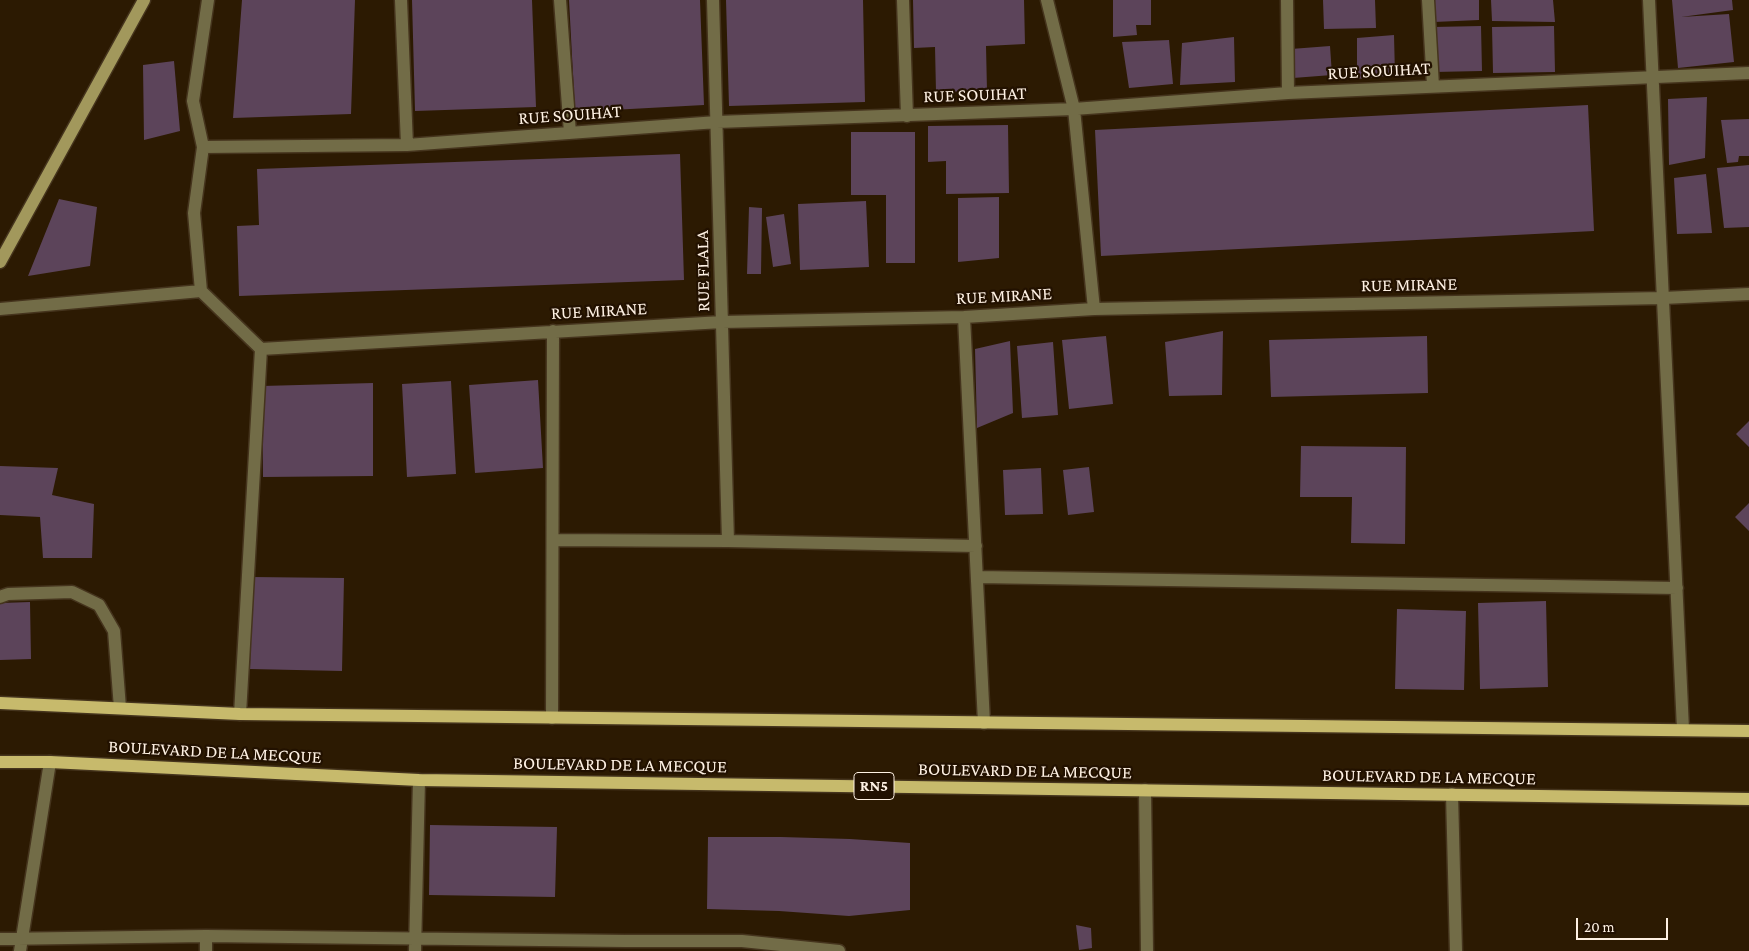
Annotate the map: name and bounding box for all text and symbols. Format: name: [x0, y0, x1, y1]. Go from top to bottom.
street label: RUE SOUIHAT: [1327, 58, 1431, 84]
street label: RUE SOUIHAT: [923, 82, 1027, 108]
street label: RUE SOUIHAT: [518, 101, 622, 129]
street label: RUE FLALA: [691, 230, 715, 312]
street label: RUE MIRANE: [1361, 273, 1457, 297]
street label: RUE MIRANE: [955, 283, 1053, 309]
street label: RUE MIRANE: [550, 298, 648, 324]
street label: BOULEVARD DE LA MECQUE: [108, 736, 322, 768]
street label: BOULEVARD DE LA MECQUE: [513, 752, 727, 778]
street label: BOULEVARD DE LA MECQUE: [918, 758, 1132, 784]
street label: BOULEVARD DE LA MECQUE: [1322, 764, 1536, 790]
road number: RN5: [854, 772, 894, 799]
scale bar: [1579, 908, 1672, 940]
text: 20 m: [1584, 919, 1615, 935]

